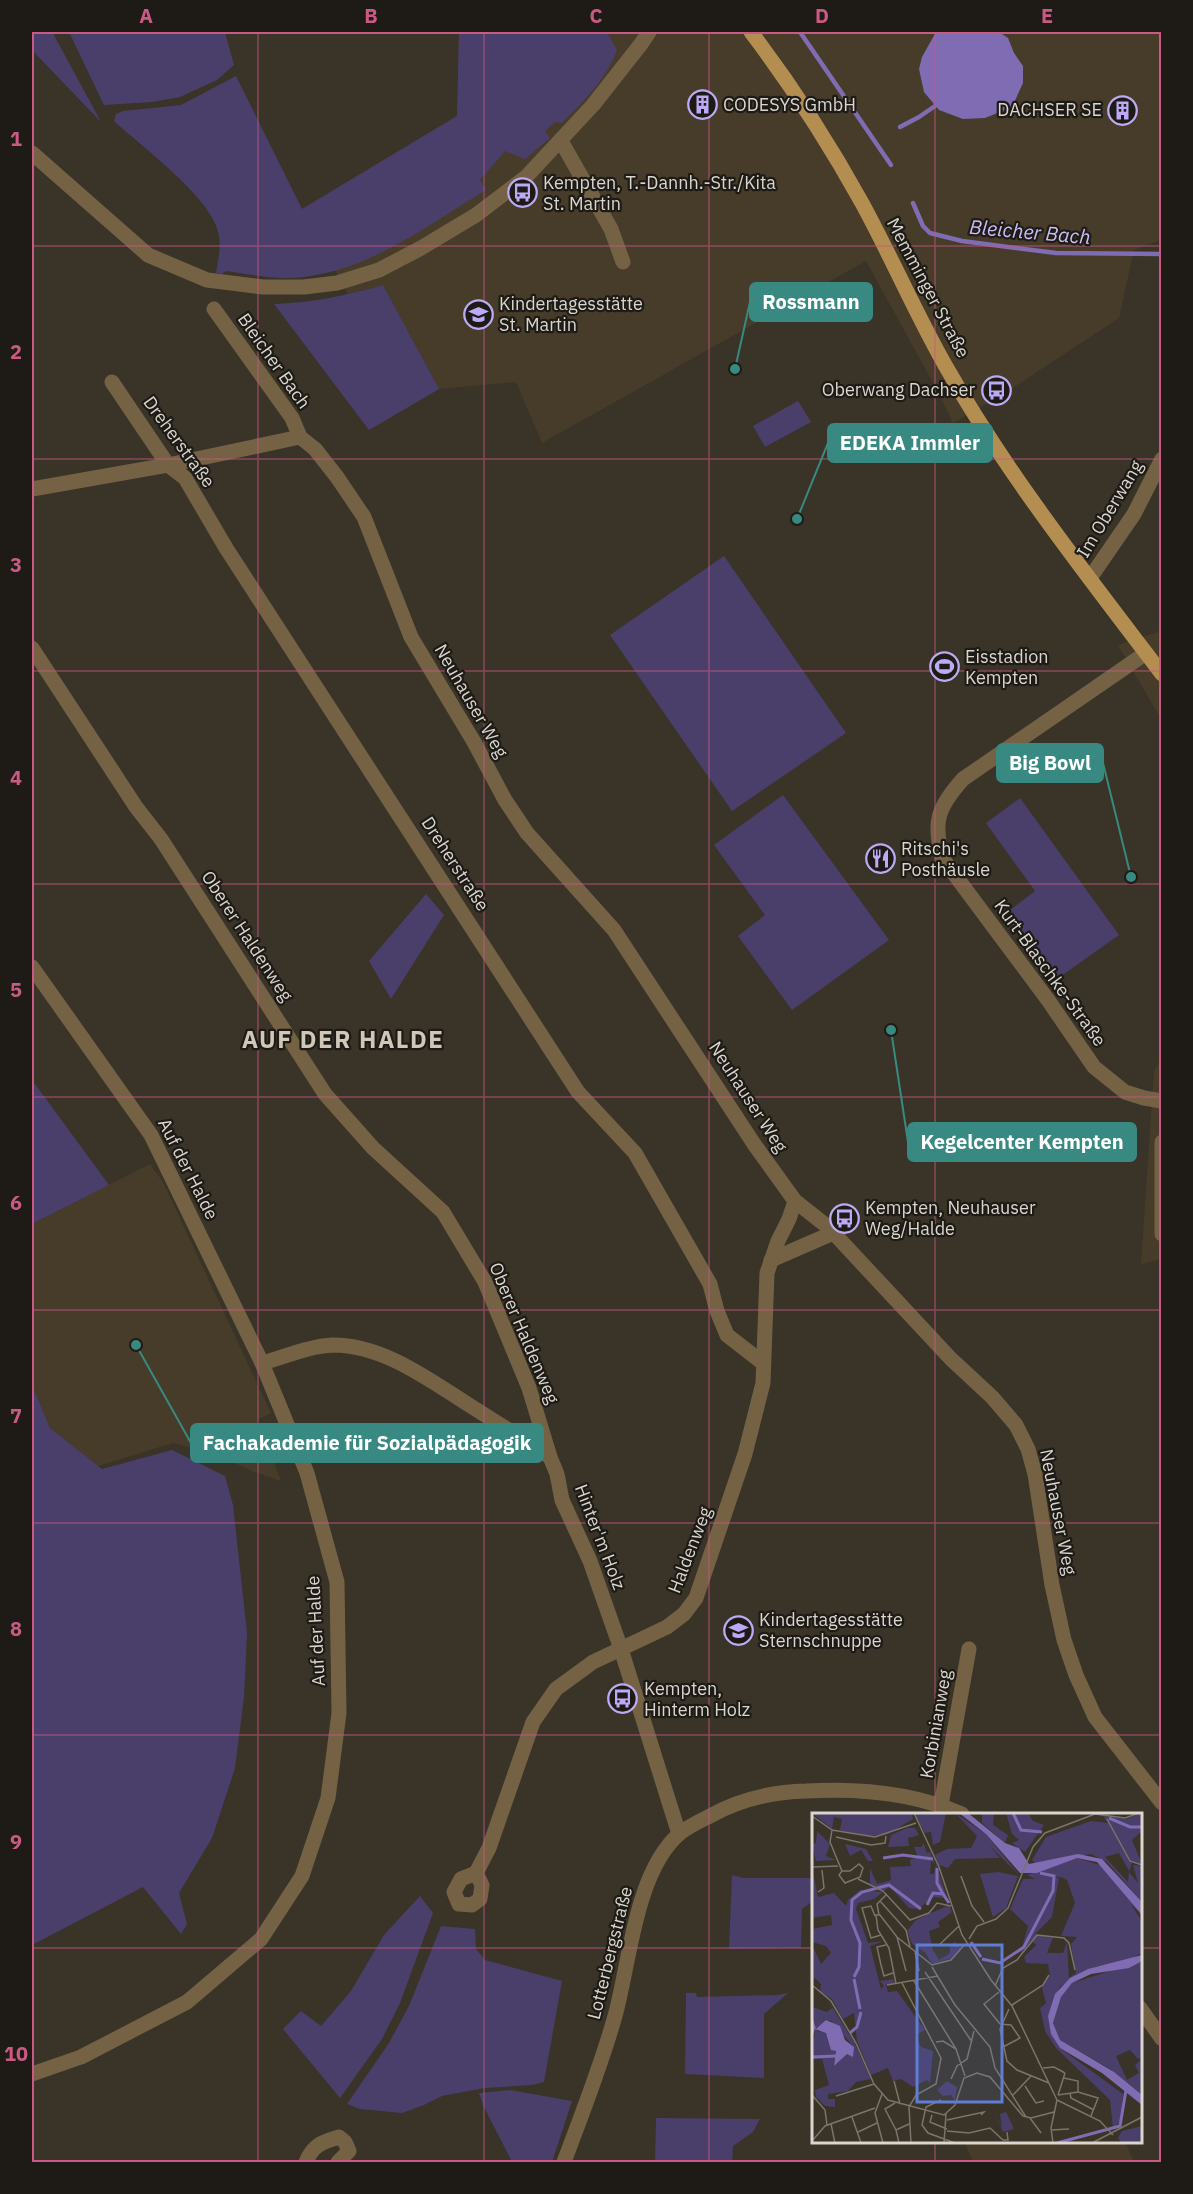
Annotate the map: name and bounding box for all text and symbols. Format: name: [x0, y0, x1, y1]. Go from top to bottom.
text: A: [139, 2, 153, 29]
text: B: [364, 2, 378, 29]
text: C: [589, 2, 603, 29]
text: D: [815, 2, 829, 29]
text: E: [1041, 2, 1053, 29]
building icon: CODESYS GmbH: [686, 89, 718, 121]
place label: CODESYS GmbH: [723, 93, 856, 116]
building icon: DACHSER SE: [1107, 94, 1139, 126]
place label: DACHSER SE: [997, 98, 1102, 121]
text: 1: [10, 125, 22, 152]
place label: Kempten, T.-Dannh.-Str./Kita St. Martin: [543, 171, 776, 215]
bus stop icon: Kempten, T.-Dannh.-Str./Kita St. Martin: [506, 177, 538, 209]
water label: Bleicher Bach: [968, 213, 1092, 250]
street label: Memminger Straße: [882, 214, 975, 362]
callout: Rossmann: [750, 283, 872, 321]
text: Rossmann: [762, 288, 860, 315]
place label: Kindertagesstätte St. Martin: [499, 292, 643, 336]
school or university icon: Kindertagesstätte St. Martin: [462, 298, 494, 330]
street label: Bleicher Bach: [233, 308, 316, 413]
text: 2: [10, 338, 22, 365]
bus stop icon: Oberwang Dachser: [980, 374, 1012, 406]
place label: Oberwang Dachser: [822, 378, 975, 401]
street label: Dreherstraße: [138, 391, 220, 492]
callout: EDEKA Immler: [828, 424, 992, 462]
text: EDEKA Immler: [840, 429, 980, 456]
street label: Im Oberwang: [1071, 455, 1148, 562]
text: 3: [10, 551, 22, 578]
street label: Neuhauser Weg: [430, 640, 514, 762]
place label: Eisstadion Kempten: [965, 645, 1048, 689]
sports icon: Eisstadion Kempten: [928, 651, 960, 683]
callout: Big Bowl: [997, 744, 1103, 782]
text: Big Bowl: [1009, 749, 1091, 776]
text: 4: [10, 764, 22, 791]
street label: Dreherstraße: [416, 812, 494, 915]
place label: Ritschi's Posthäusle: [901, 837, 990, 881]
restaurant icon: Ritschi's Posthäusle: [864, 843, 896, 875]
street label: Oberer Haldenweg: [197, 866, 298, 1006]
street label: Kurt-Blaschke-Straße: [989, 895, 1111, 1051]
text: 5: [10, 976, 22, 1003]
district label: AUF DER HALDE: [242, 1023, 444, 1055]
street label: Neuhauser Weg: [704, 1037, 793, 1157]
street label: Auf der Halde: [153, 1114, 224, 1223]
callout: Kegelcenter Kempten: [908, 1123, 1136, 1161]
text: Kegelcenter Kempten: [920, 1128, 1124, 1155]
text: 6: [10, 1189, 22, 1216]
place label: Kempten, Neuhauser Weg/Halde: [865, 1196, 1036, 1240]
bus stop icon: Kempten, Neuhauser Weg/Halde: [828, 1202, 860, 1234]
street label: Oberer Haldenweg: [484, 1259, 565, 1407]
text: 7: [10, 1402, 22, 1429]
callout: Fachakademie für Sozialpädagogik: [191, 1424, 543, 1462]
text: Fachakademie für Sozialpädagogik: [203, 1429, 532, 1456]
street label: Neuhauser Weg: [1035, 1447, 1082, 1577]
street label: Hinter'm Holz: [570, 1481, 631, 1593]
street label: Haldenweg: [663, 1503, 717, 1596]
street label: Auf der Halde: [301, 1575, 330, 1687]
place label: Kindertagesstätte Sternschnuppe: [759, 1608, 903, 1652]
school or university icon: Kindertagesstätte Sternschnuppe: [722, 1614, 754, 1646]
text: 8: [10, 1615, 22, 1642]
street label: Korbinianweg: [915, 1667, 956, 1780]
place label: Kempten, Hinterm Holz: [644, 1677, 750, 1721]
bus stop icon: Kempten, Hinterm Holz: [607, 1683, 639, 1715]
inset map: [812, 1813, 1142, 2143]
text: 9: [10, 1828, 22, 1855]
street label: Lotterbergstraße: [582, 1884, 637, 2022]
text: 10: [4, 2040, 28, 2067]

